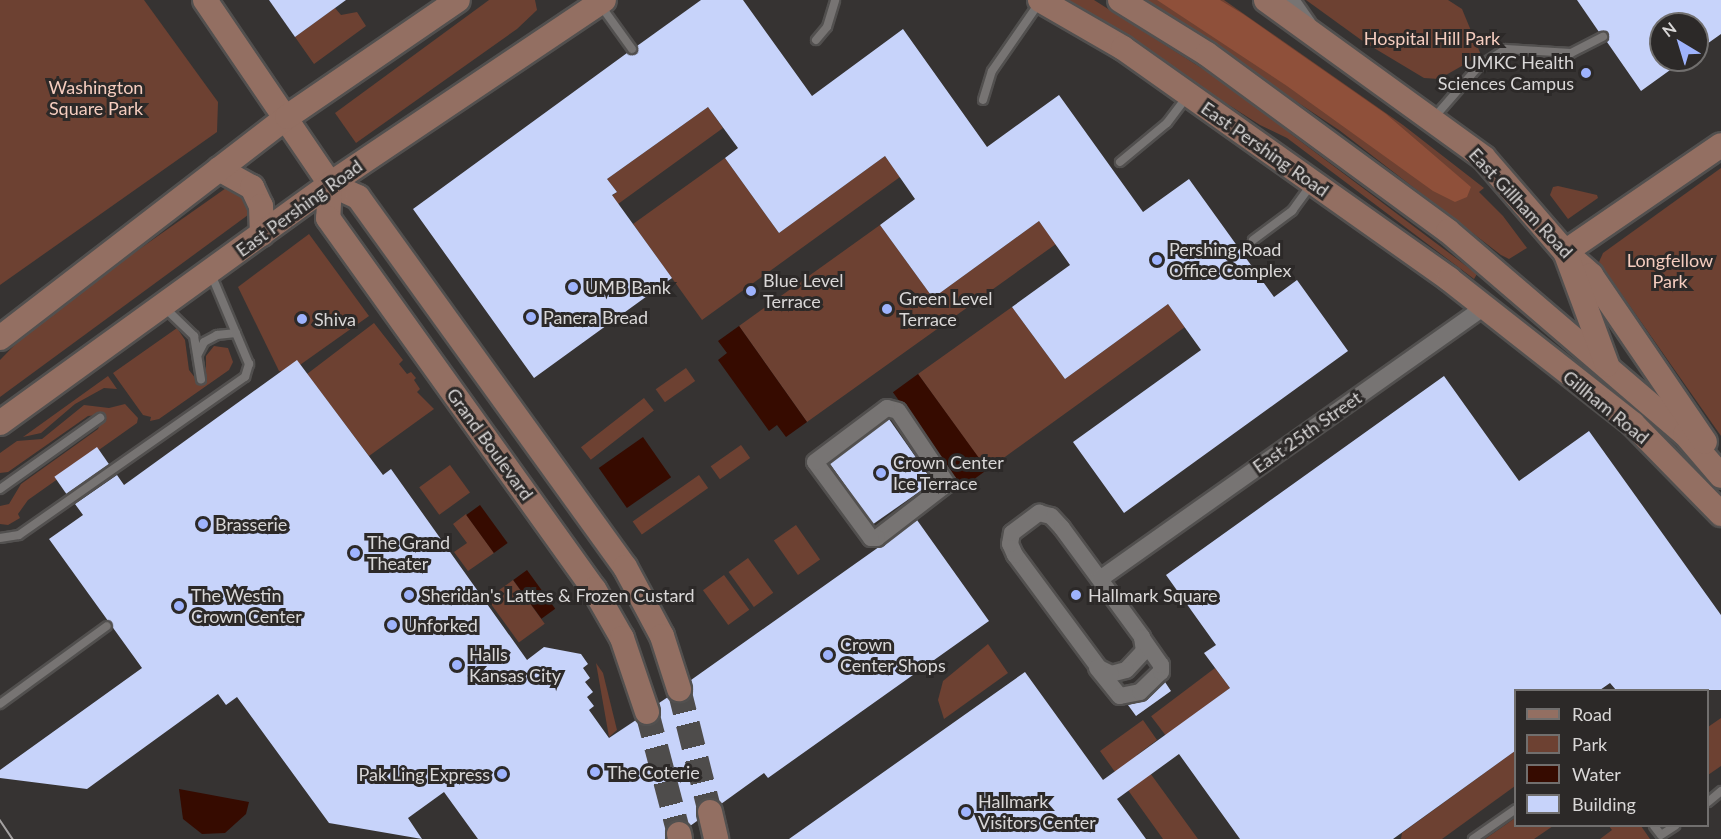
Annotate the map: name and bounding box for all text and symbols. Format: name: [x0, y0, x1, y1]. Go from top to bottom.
north arrow: [1649, 12, 1709, 72]
text: N: [1658, 18, 1680, 40]
park label: Hospital Hill Park: [1364, 27, 1500, 49]
place label: UMKC Health Sciences Campus: [1438, 52, 1574, 94]
marker: UMKC Health Sciences Campus: [1579, 66, 1593, 80]
park label: Washington Square Park: [49, 77, 143, 119]
street label: East Pershing Road: [1197, 97, 1333, 201]
street label: East Gillham Road: [1465, 144, 1577, 262]
street label: East Pershing Road: [232, 155, 366, 261]
place label: Pershing Road Office Complex: [1169, 239, 1291, 282]
park label: Longfellow Park: [1627, 250, 1713, 292]
marker: Pershing Road Office Complex: [1150, 253, 1164, 267]
place label: Blue Level Terrace: [763, 270, 844, 312]
place label: UMB Bank: [585, 276, 671, 298]
marker: UMB Bank: [566, 280, 580, 294]
marker: Blue Level Terrace: [744, 284, 758, 298]
place label: Green Level Terrace: [899, 288, 993, 330]
marker: Green Level Terrace: [880, 302, 894, 316]
place label: Panera Bread: [543, 306, 648, 328]
place label: Shiva: [314, 308, 356, 330]
marker: Panera Bread: [524, 310, 538, 324]
marker: Shiva: [295, 312, 309, 326]
street label: Gillham Road: [1559, 366, 1653, 448]
street label: Grand Boulevard: [442, 384, 538, 504]
street label: East 25th Street: [1249, 387, 1365, 477]
place label: Crown Center Ice Terrace: [893, 452, 1004, 494]
marker: Crown Center Ice Terrace: [874, 466, 888, 480]
place label: Brasserie: [215, 513, 287, 535]
marker: Brasserie: [196, 517, 210, 531]
place label: The Grand Theater: [367, 532, 450, 574]
marker: The Grand Theater: [348, 546, 362, 560]
place label: Sheridan's Lattes & Frozen Custard: [421, 584, 695, 606]
place label: Hallmark Square: [1088, 584, 1217, 606]
place label: The Westin Crown Center: [191, 585, 302, 628]
marker: Sheridan's Lattes & Frozen Custard: [402, 588, 416, 602]
marker: Hallmark Square: [1069, 588, 1083, 602]
marker: The Westin Crown Center: [172, 599, 186, 613]
place label: Unforked: [404, 614, 478, 636]
marker: Unforked: [385, 618, 399, 632]
place label: Crown Center Shops: [840, 634, 946, 676]
place label: Halls Kansas City: [469, 644, 561, 686]
marker: Crown Center Shops: [821, 648, 835, 662]
marker: Halls Kansas City: [450, 658, 464, 672]
legend: [1514, 689, 1709, 827]
text: Road: [1572, 703, 1612, 725]
text: Park: [1572, 733, 1607, 755]
place label: The Coterie: [607, 761, 700, 783]
place label: Pak Ling Express: [358, 763, 490, 785]
text: Water: [1572, 763, 1621, 785]
marker: The Coterie: [588, 765, 602, 779]
marker: Pak Ling Express: [495, 767, 509, 781]
place label: Hallmark Visitors Center: [978, 791, 1096, 834]
text: Building: [1572, 793, 1636, 815]
marker: Hallmark Visitors Center: [959, 805, 973, 819]

